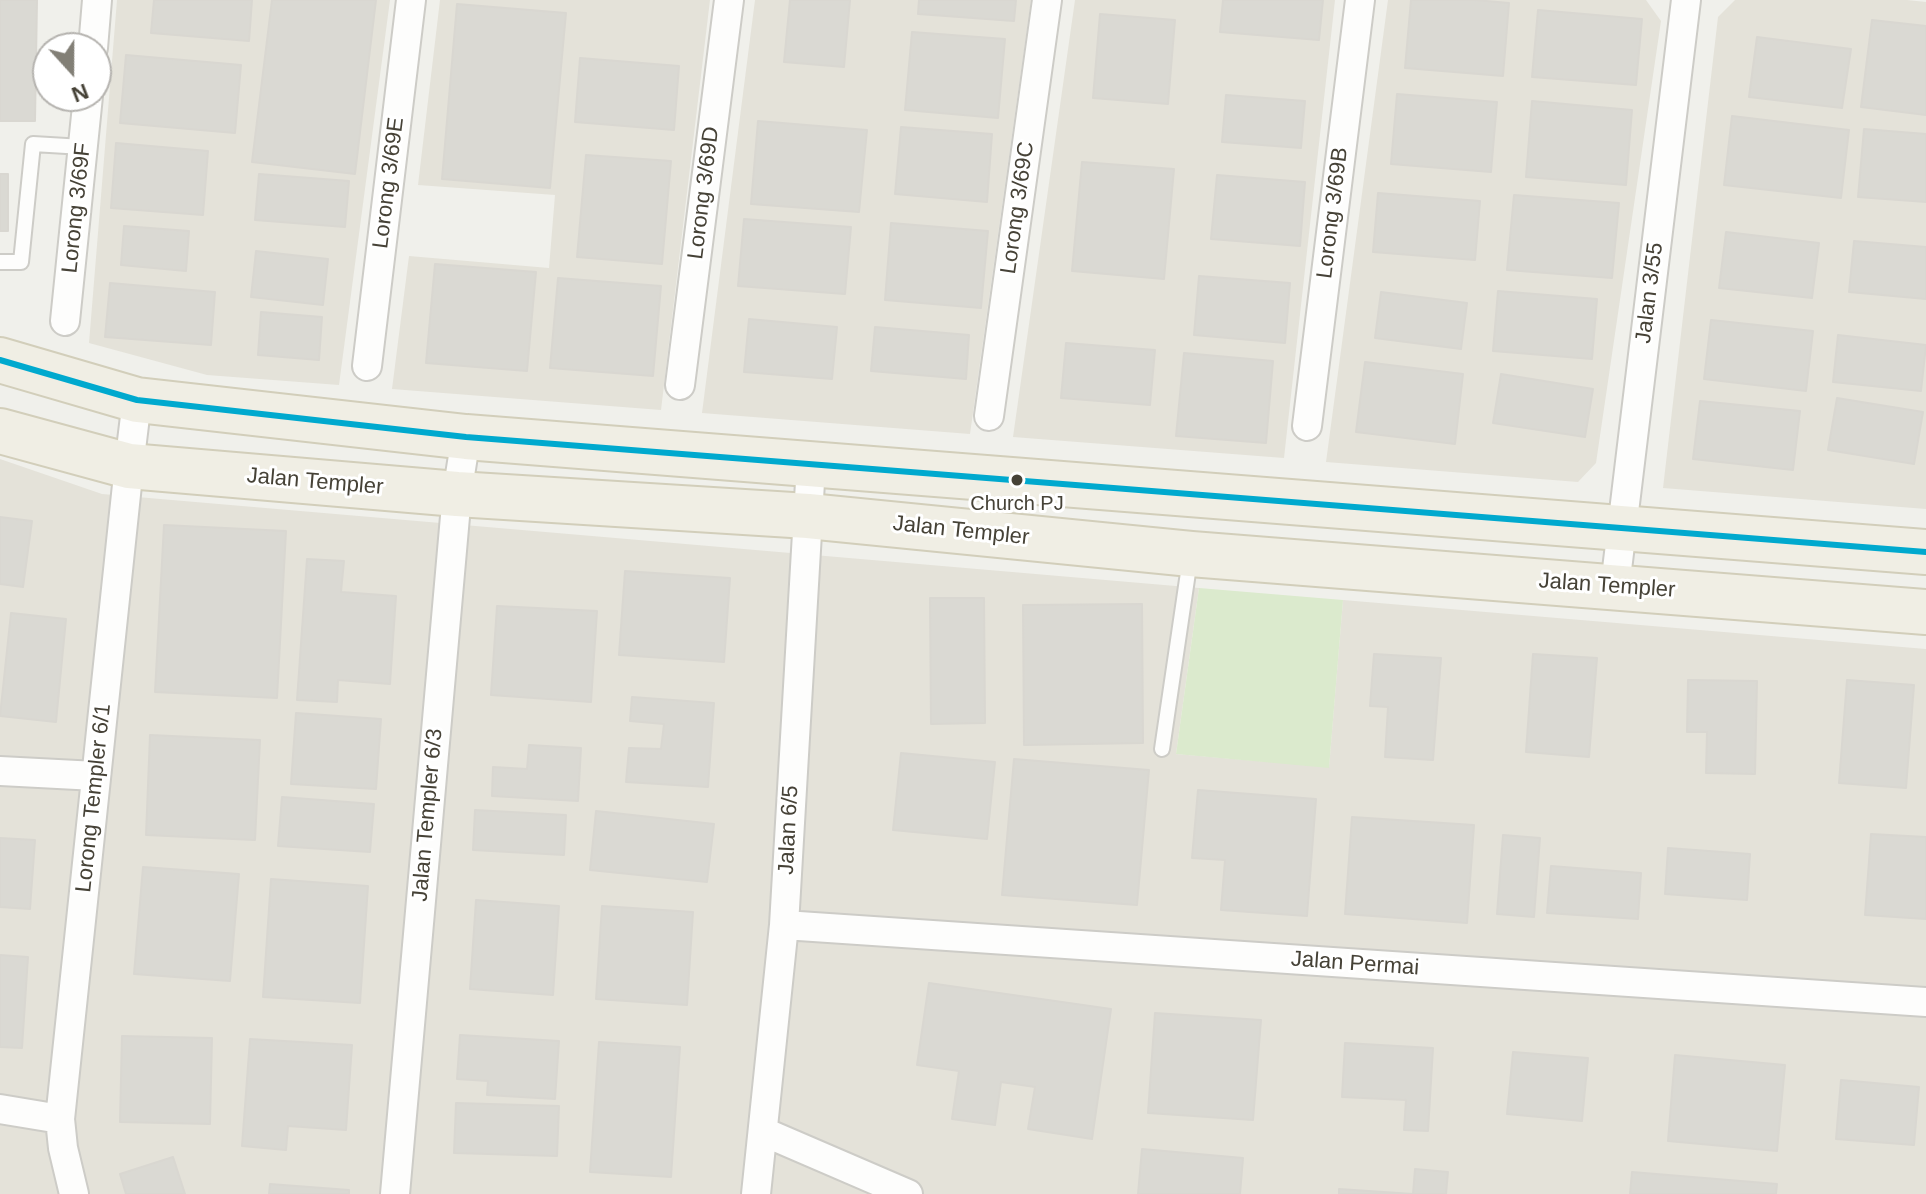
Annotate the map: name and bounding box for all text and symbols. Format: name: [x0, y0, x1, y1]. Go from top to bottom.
north arrow: [32, 32, 112, 112]
text: N: [68, 78, 92, 108]
street label: Lorong 3/69E: [368, 116, 410, 250]
street label: Lorong 3/69D: [683, 125, 725, 261]
street label: Lorong 3/69C: [996, 140, 1040, 276]
street label: Lorong 3/69F: [57, 142, 97, 274]
street label: Lorong 3/69B: [1312, 146, 1354, 280]
street label: Jalan 3/55: [1631, 241, 1669, 345]
street label: Jalan Templer: [246, 463, 384, 501]
marker: Church PJ: [1009, 472, 1025, 488]
place label: Church PJ: [970, 492, 1064, 516]
street label: Jalan Templer: [892, 511, 1030, 551]
street label: Jalan Templer: [1538, 568, 1676, 604]
street label: Lorong Templer 6/1: [71, 702, 117, 894]
street label: Jalan Templer 6/3: [407, 727, 449, 903]
street label: Jalan 6/5: [773, 785, 805, 875]
street label: Jalan Permai: [1290, 946, 1420, 982]

